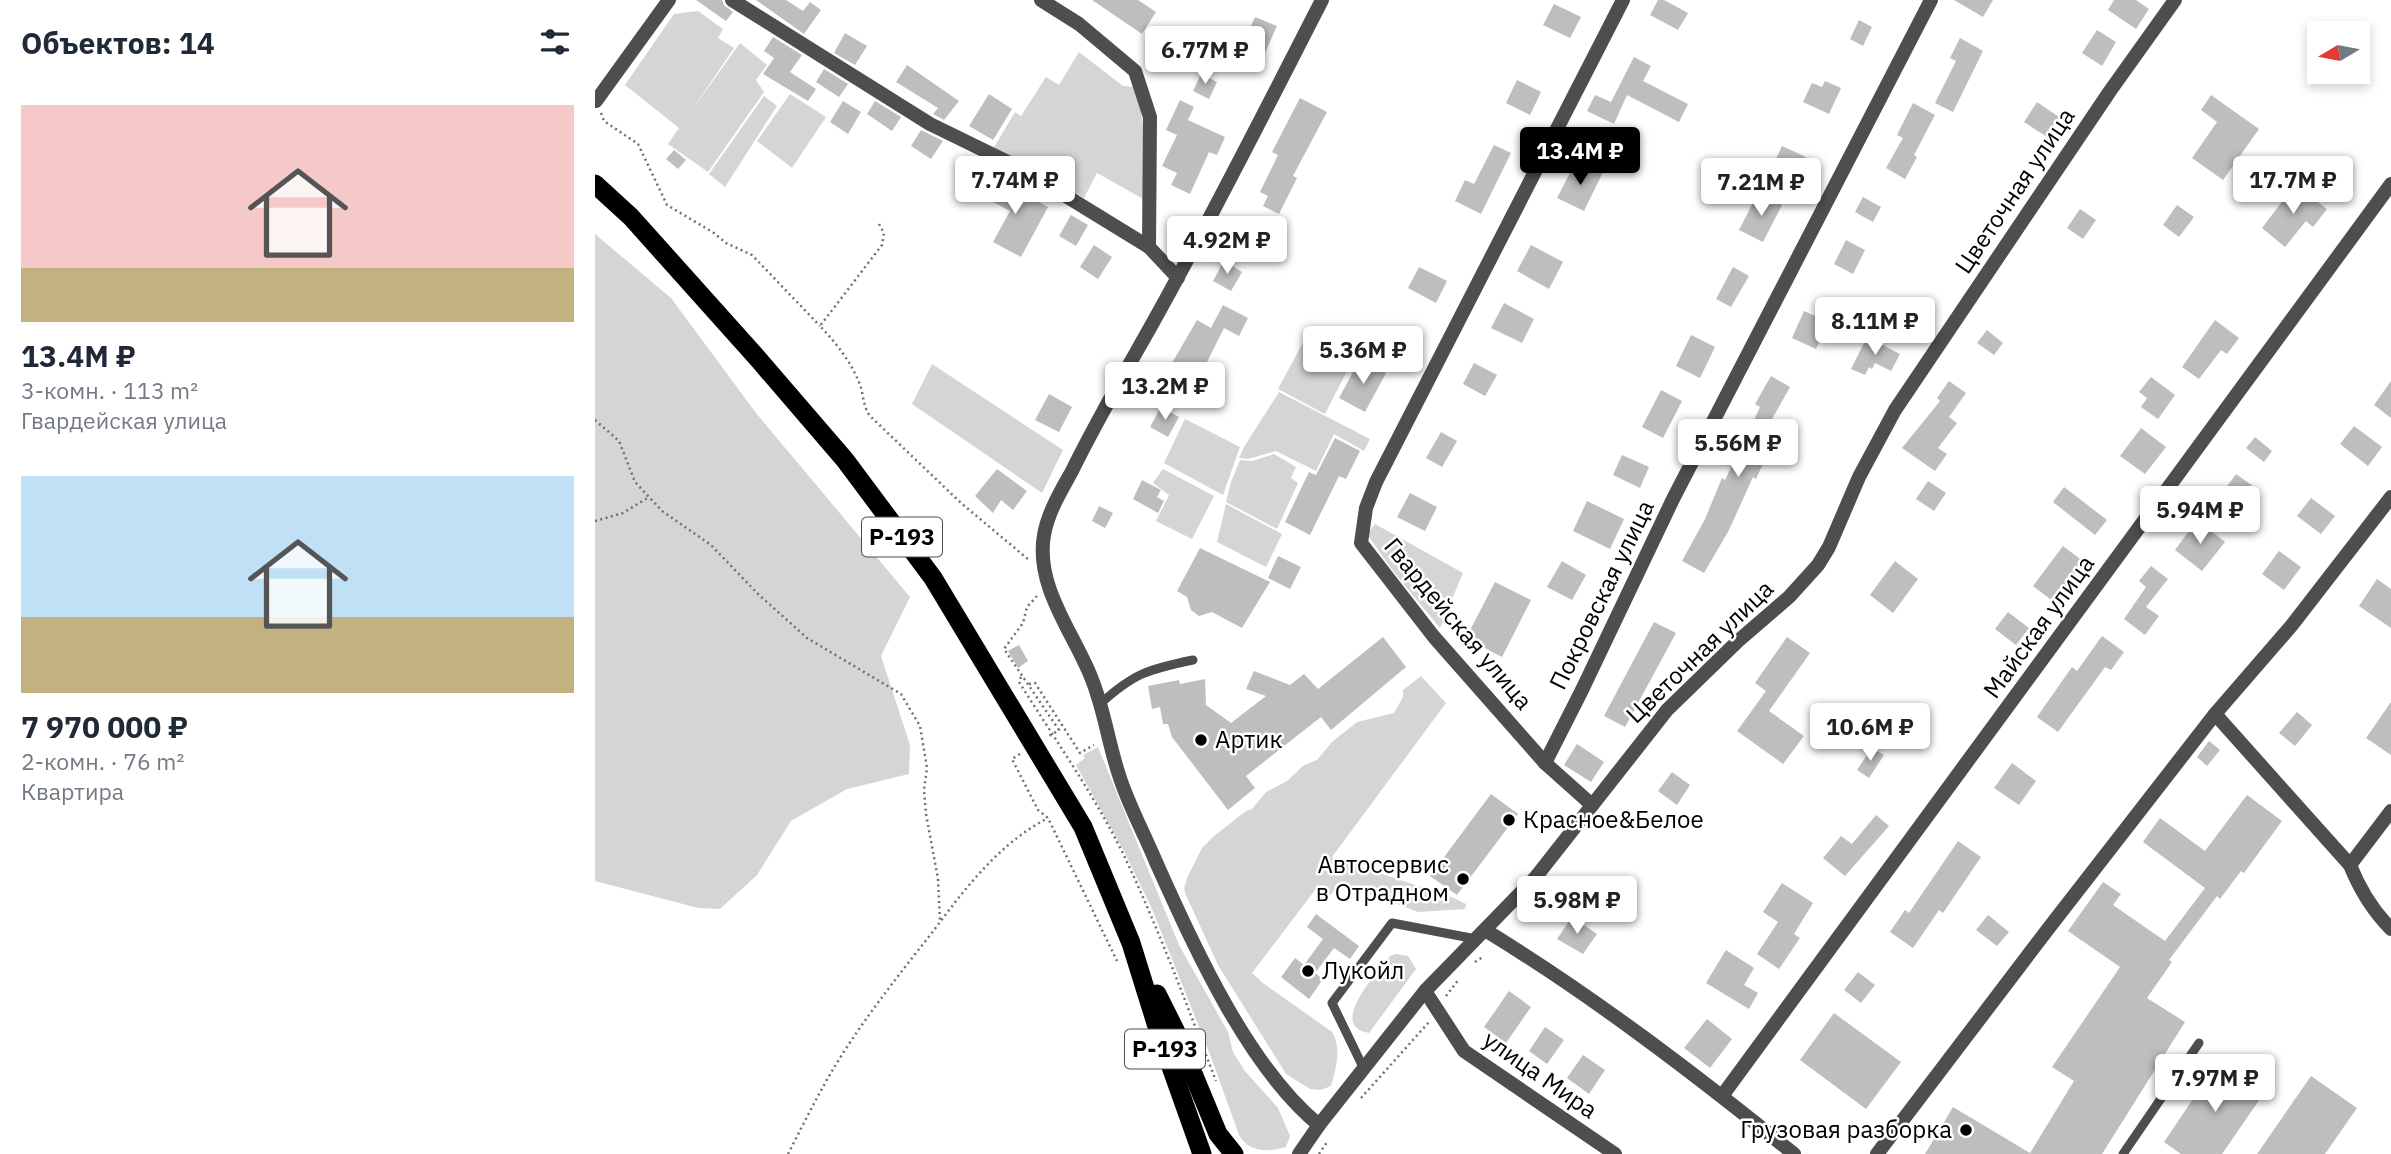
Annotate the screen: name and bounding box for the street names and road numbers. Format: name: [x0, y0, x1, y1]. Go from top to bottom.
street label: Цветочная улица: [1947, 101, 2082, 279]
street label: Покровская улица: [1541, 494, 1661, 695]
road number: Р-193: [862, 517, 942, 556]
street label: Гвардейская улица: [1377, 531, 1540, 716]
street label: Майская улица: [1976, 548, 2101, 704]
street label: Цветочная улица: [1619, 573, 1780, 730]
street label: улица Мира: [1477, 1023, 1604, 1125]
road number: Р-193: [1125, 1030, 1205, 1068]

